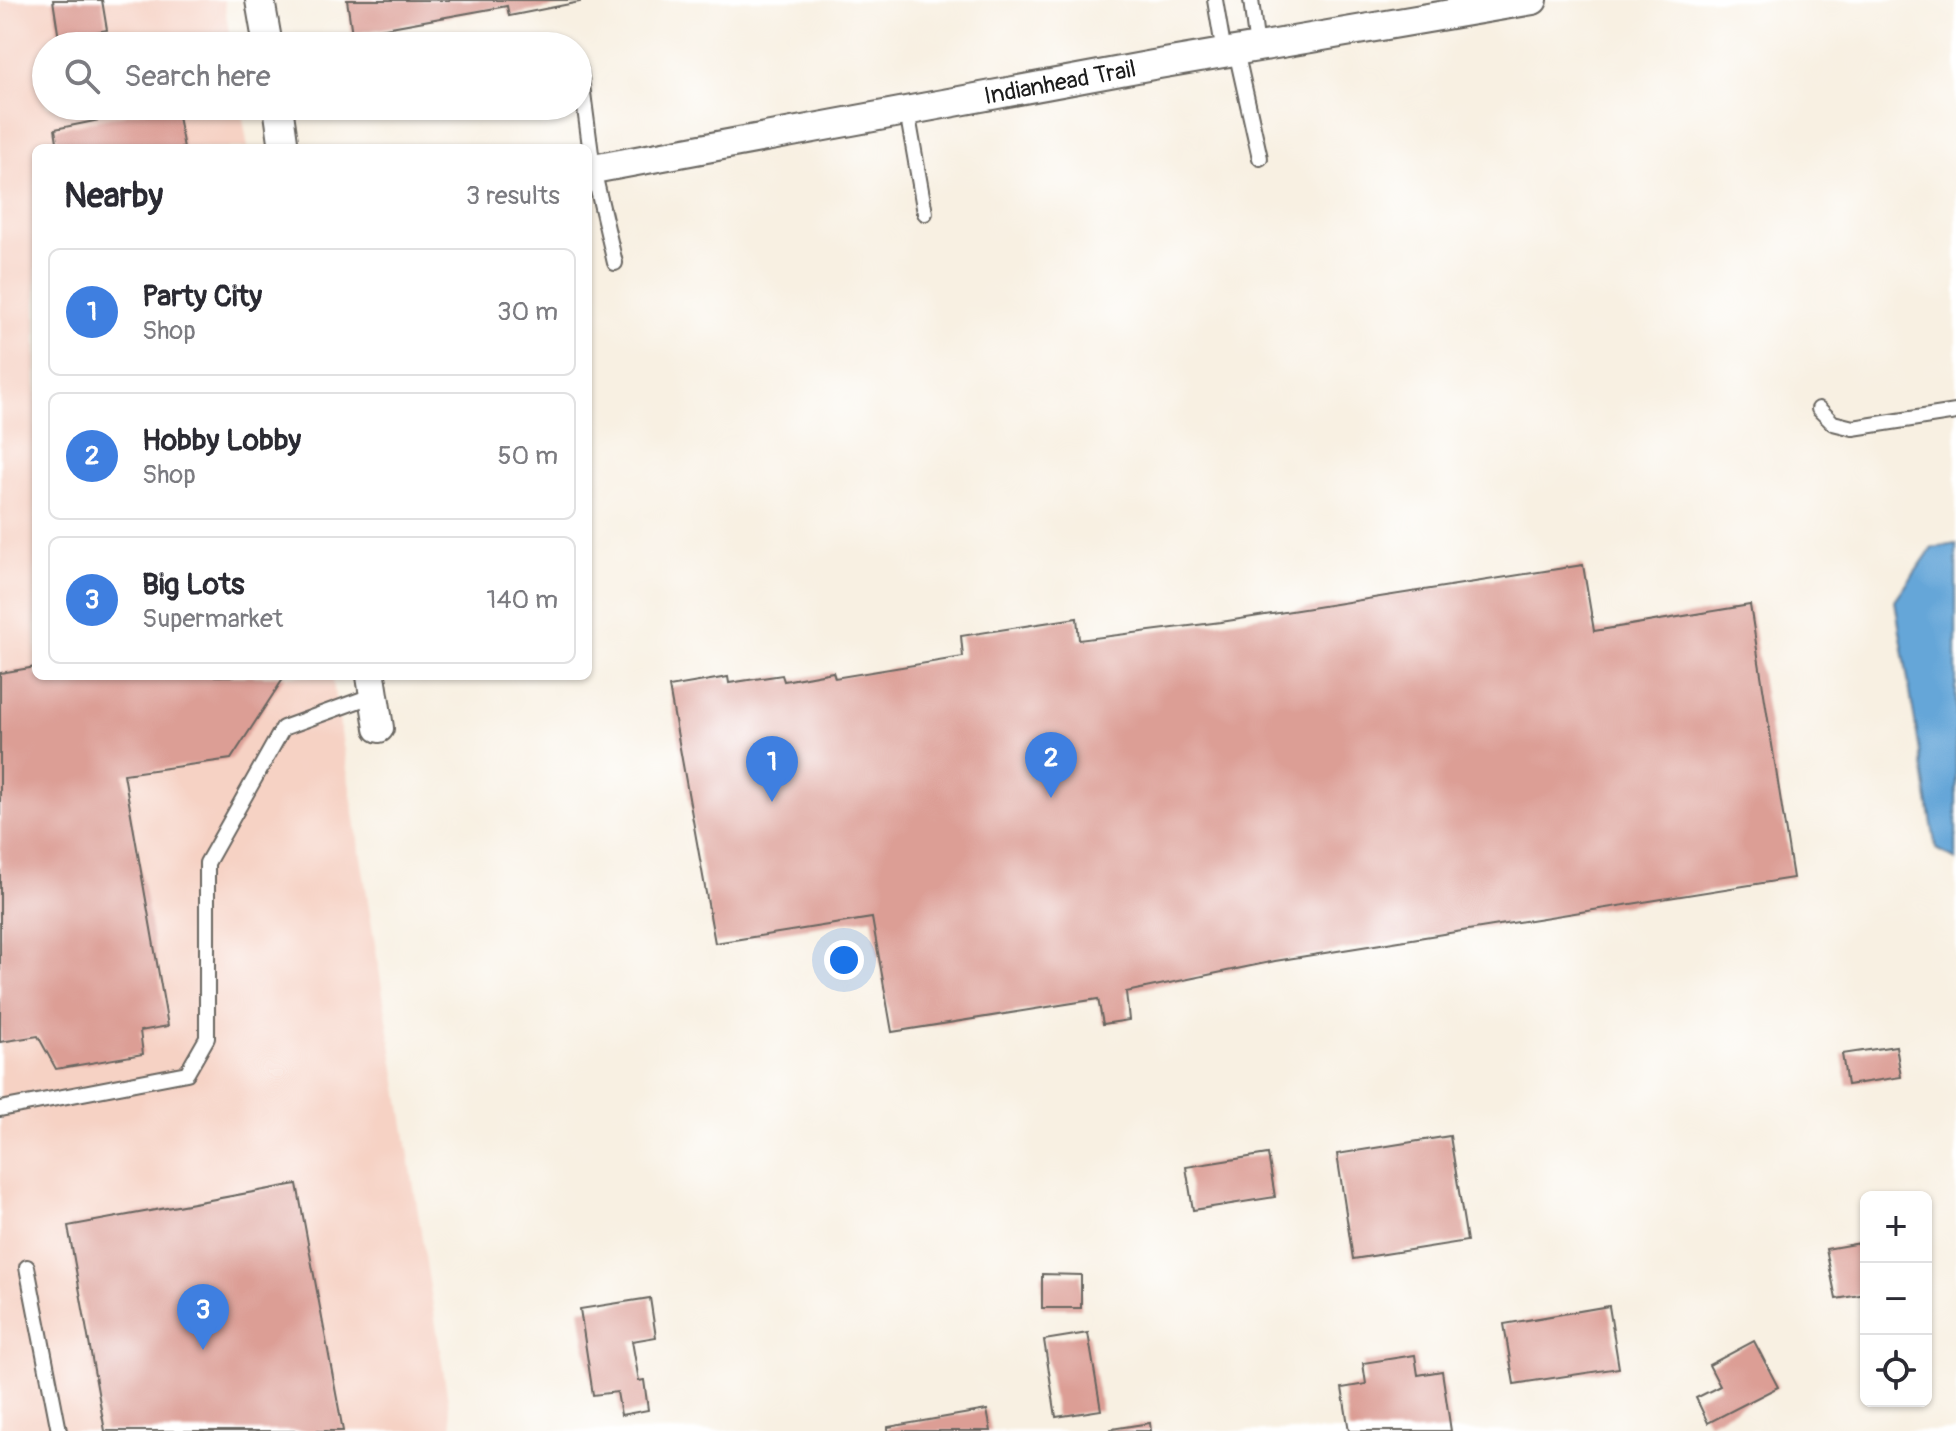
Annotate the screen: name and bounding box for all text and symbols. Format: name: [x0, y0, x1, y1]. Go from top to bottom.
search box: [32, 32, 592, 120]
icon: search: [60, 54, 104, 98]
street label: Indianhead Trail: [982, 54, 1138, 111]
text: Search here: [124, 58, 271, 95]
text: Nearby: [64, 175, 163, 218]
text: 3 results: [466, 180, 560, 212]
text: Party City: [142, 278, 262, 315]
text: 1: [87, 296, 97, 328]
text: 30 m: [497, 296, 558, 328]
text: Shop: [142, 315, 196, 347]
text: Hobby Lobby: [142, 422, 301, 459]
text: 2: [85, 440, 99, 472]
text: 50 m: [497, 440, 558, 472]
text: Shop: [142, 459, 196, 491]
text: Big Lots: [142, 566, 244, 603]
text: 3: [85, 584, 99, 616]
text: 140 m: [486, 584, 558, 616]
text: Supermarket: [142, 603, 283, 635]
pin: 2: [1025, 732, 1077, 798]
pin: 1: [746, 736, 798, 802]
your location: [824, 940, 864, 980]
map controls: [1860, 1191, 1932, 1407]
button: +: [1860, 1191, 1932, 1263]
button: −: [1860, 1263, 1932, 1335]
pin: 3: [177, 1284, 229, 1350]
button: locate: [1860, 1335, 1932, 1407]

